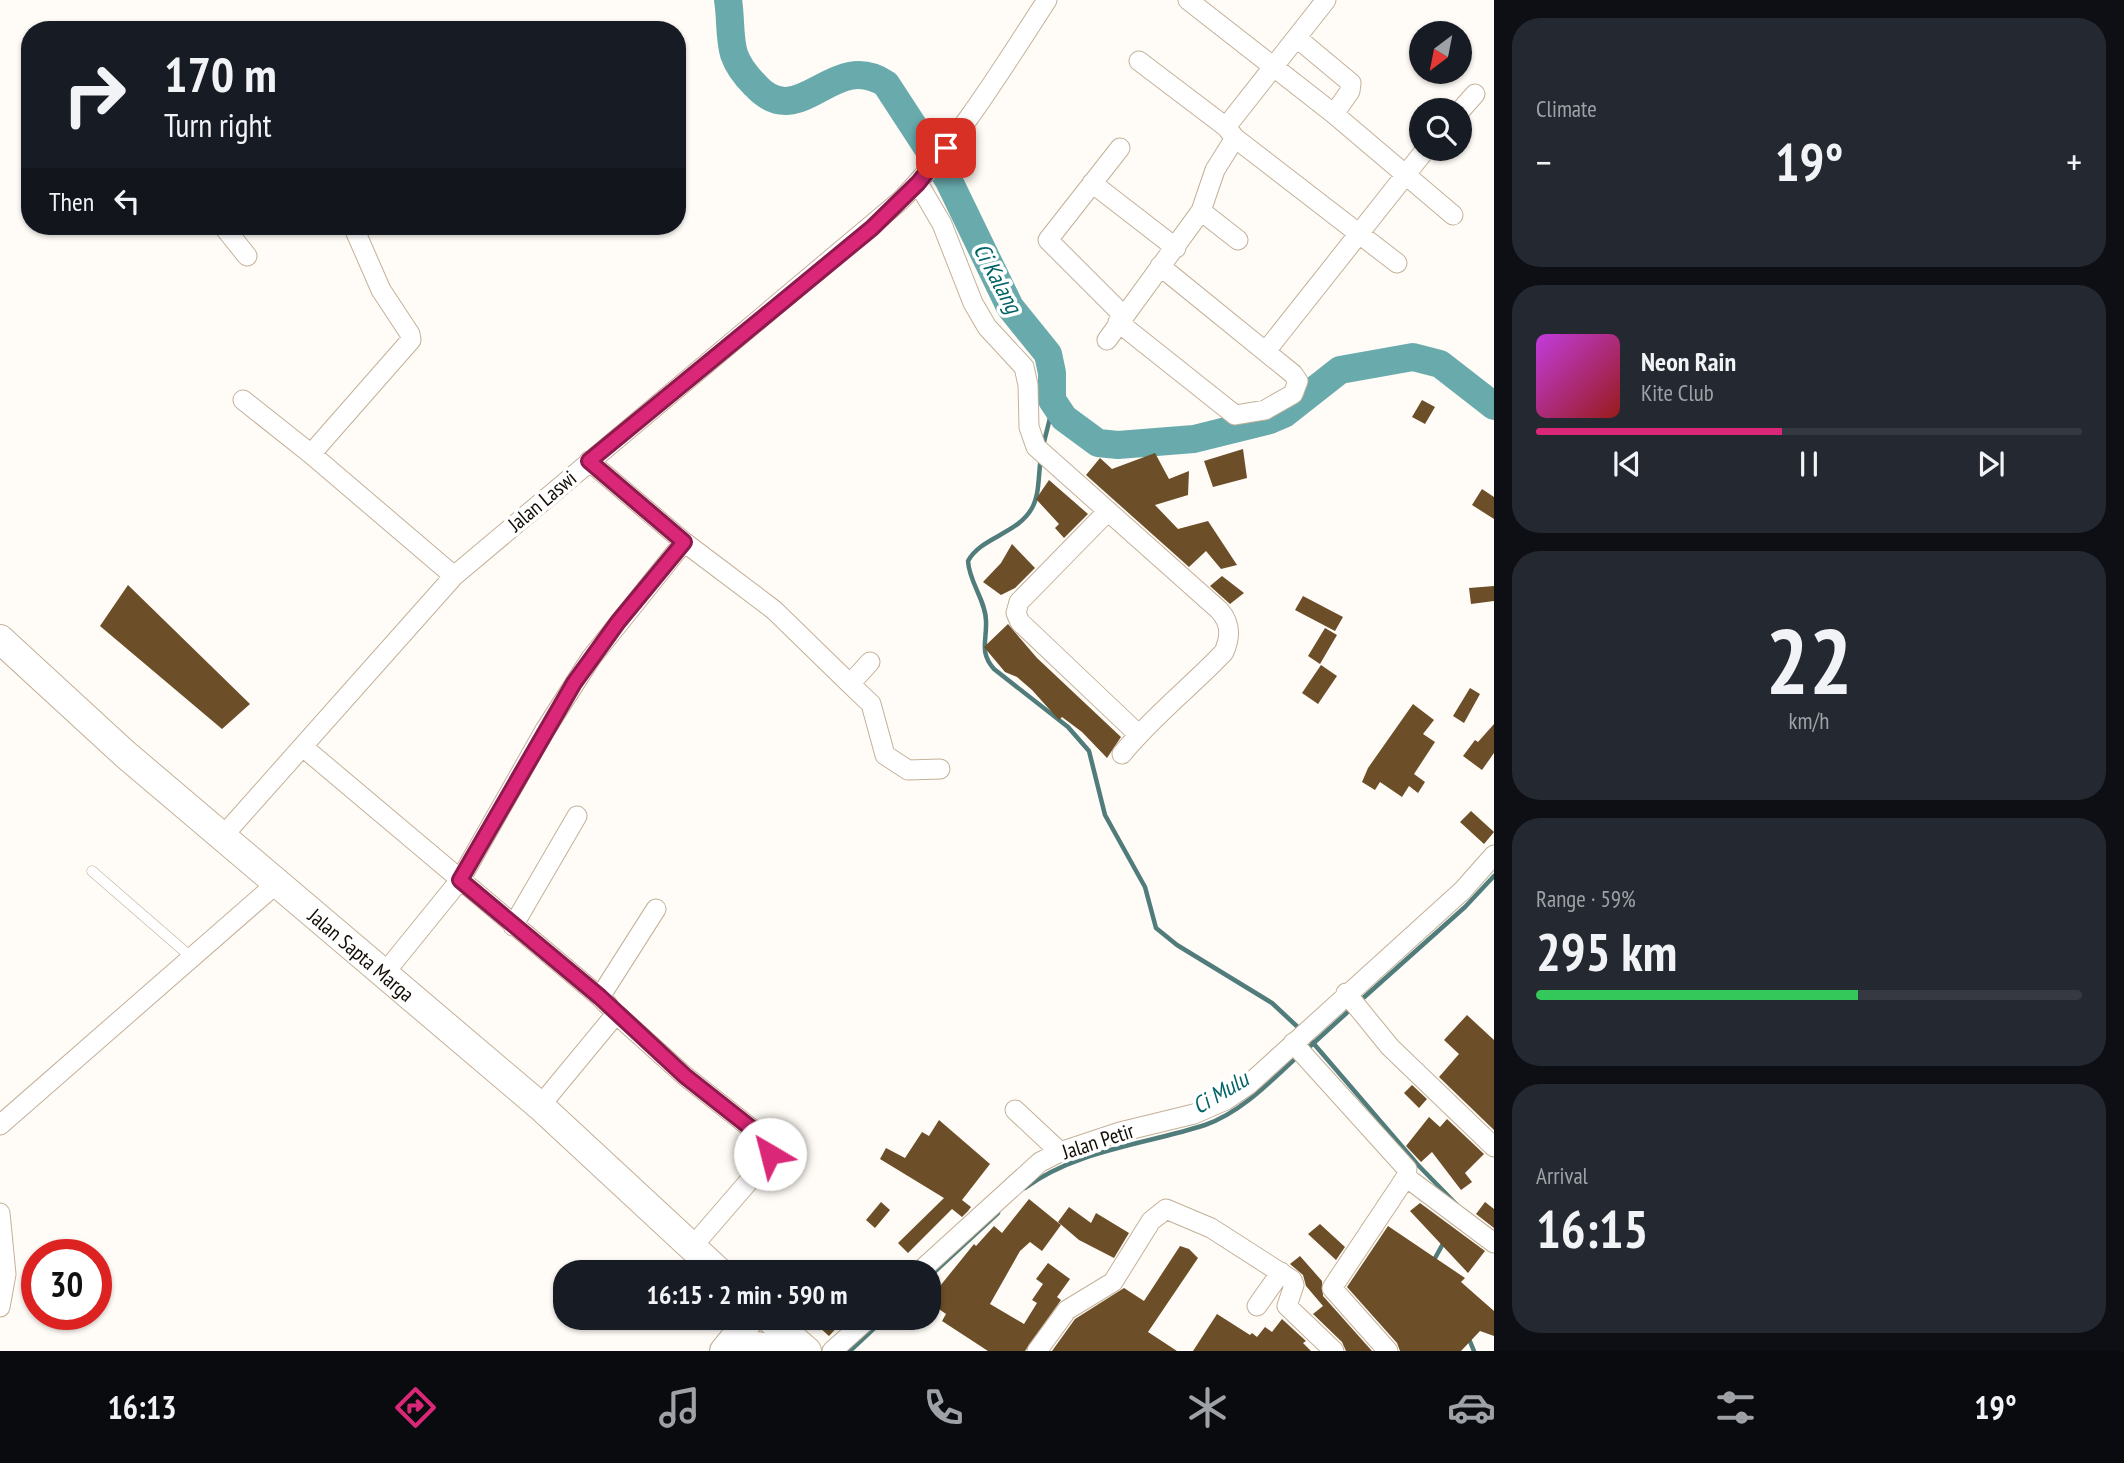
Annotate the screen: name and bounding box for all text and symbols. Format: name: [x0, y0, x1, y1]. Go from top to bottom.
north arrow: [1409, 21, 1472, 84]
map controls: [1409, 21, 1472, 161]
text: 170 m: [164, 42, 277, 106]
icon: right: [49, 49, 140, 140]
text: Climate: [1536, 94, 1597, 123]
button: search: [1409, 98, 1472, 161]
text: Turn right: [164, 104, 272, 146]
pin: [916, 118, 976, 178]
text: 19°: [1775, 128, 1843, 195]
icon: arrive: [927, 129, 965, 167]
text: −: [1536, 137, 1552, 186]
text: +: [2066, 137, 2082, 186]
icon: left: [108, 182, 146, 220]
text: Then: [49, 185, 94, 218]
water label: Ci Kalang: [968, 238, 1029, 320]
text: Neon Rain: [1641, 345, 1736, 378]
text: Kite Club: [1641, 378, 1714, 407]
icon: previous: [1608, 445, 1646, 483]
icon: pause: [1790, 445, 1828, 483]
icon: next: [1972, 445, 2010, 483]
street label: Jalan Laswi: [501, 465, 582, 538]
text: 22: [1766, 601, 1853, 719]
text: km/h: [1789, 706, 1829, 735]
text: Range · 59%: [1536, 884, 1636, 913]
street label: Jalan Sapta Marga: [302, 901, 420, 1007]
text: 295 km: [1536, 918, 1677, 985]
water label: Ci Mulu: [1187, 1063, 1255, 1120]
position arrow: [733, 1117, 807, 1191]
street label: Jalan Petir: [1058, 1117, 1138, 1166]
text: Arrival: [1536, 1161, 1588, 1190]
text: 16:15: [1536, 1195, 1648, 1262]
speed limit sign: 30: [21, 1239, 112, 1330]
text: 16:15 · 2 min · 590 m: [647, 1278, 847, 1311]
icon: directions: [391, 1383, 440, 1432]
icon: music: [655, 1383, 704, 1432]
icon: phone: [919, 1383, 968, 1432]
icon: climate: [1183, 1383, 1232, 1432]
icon: car: [1447, 1383, 1496, 1432]
icon: filters: [1711, 1383, 1760, 1432]
text: 16:13: [107, 1386, 177, 1428]
text: 19°: [1974, 1386, 2017, 1428]

